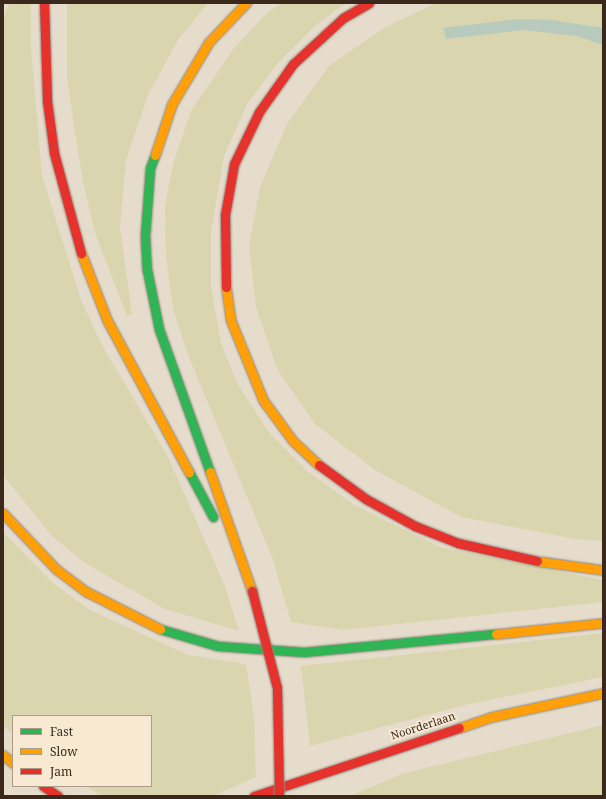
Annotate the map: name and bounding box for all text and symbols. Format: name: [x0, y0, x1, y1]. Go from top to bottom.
street label: Noorderlaan: [389, 709, 457, 743]
legend: [12, 715, 152, 787]
text: Fast: [50, 723, 73, 740]
text: Slow: [50, 743, 78, 760]
text: Jam: [50, 763, 72, 780]

